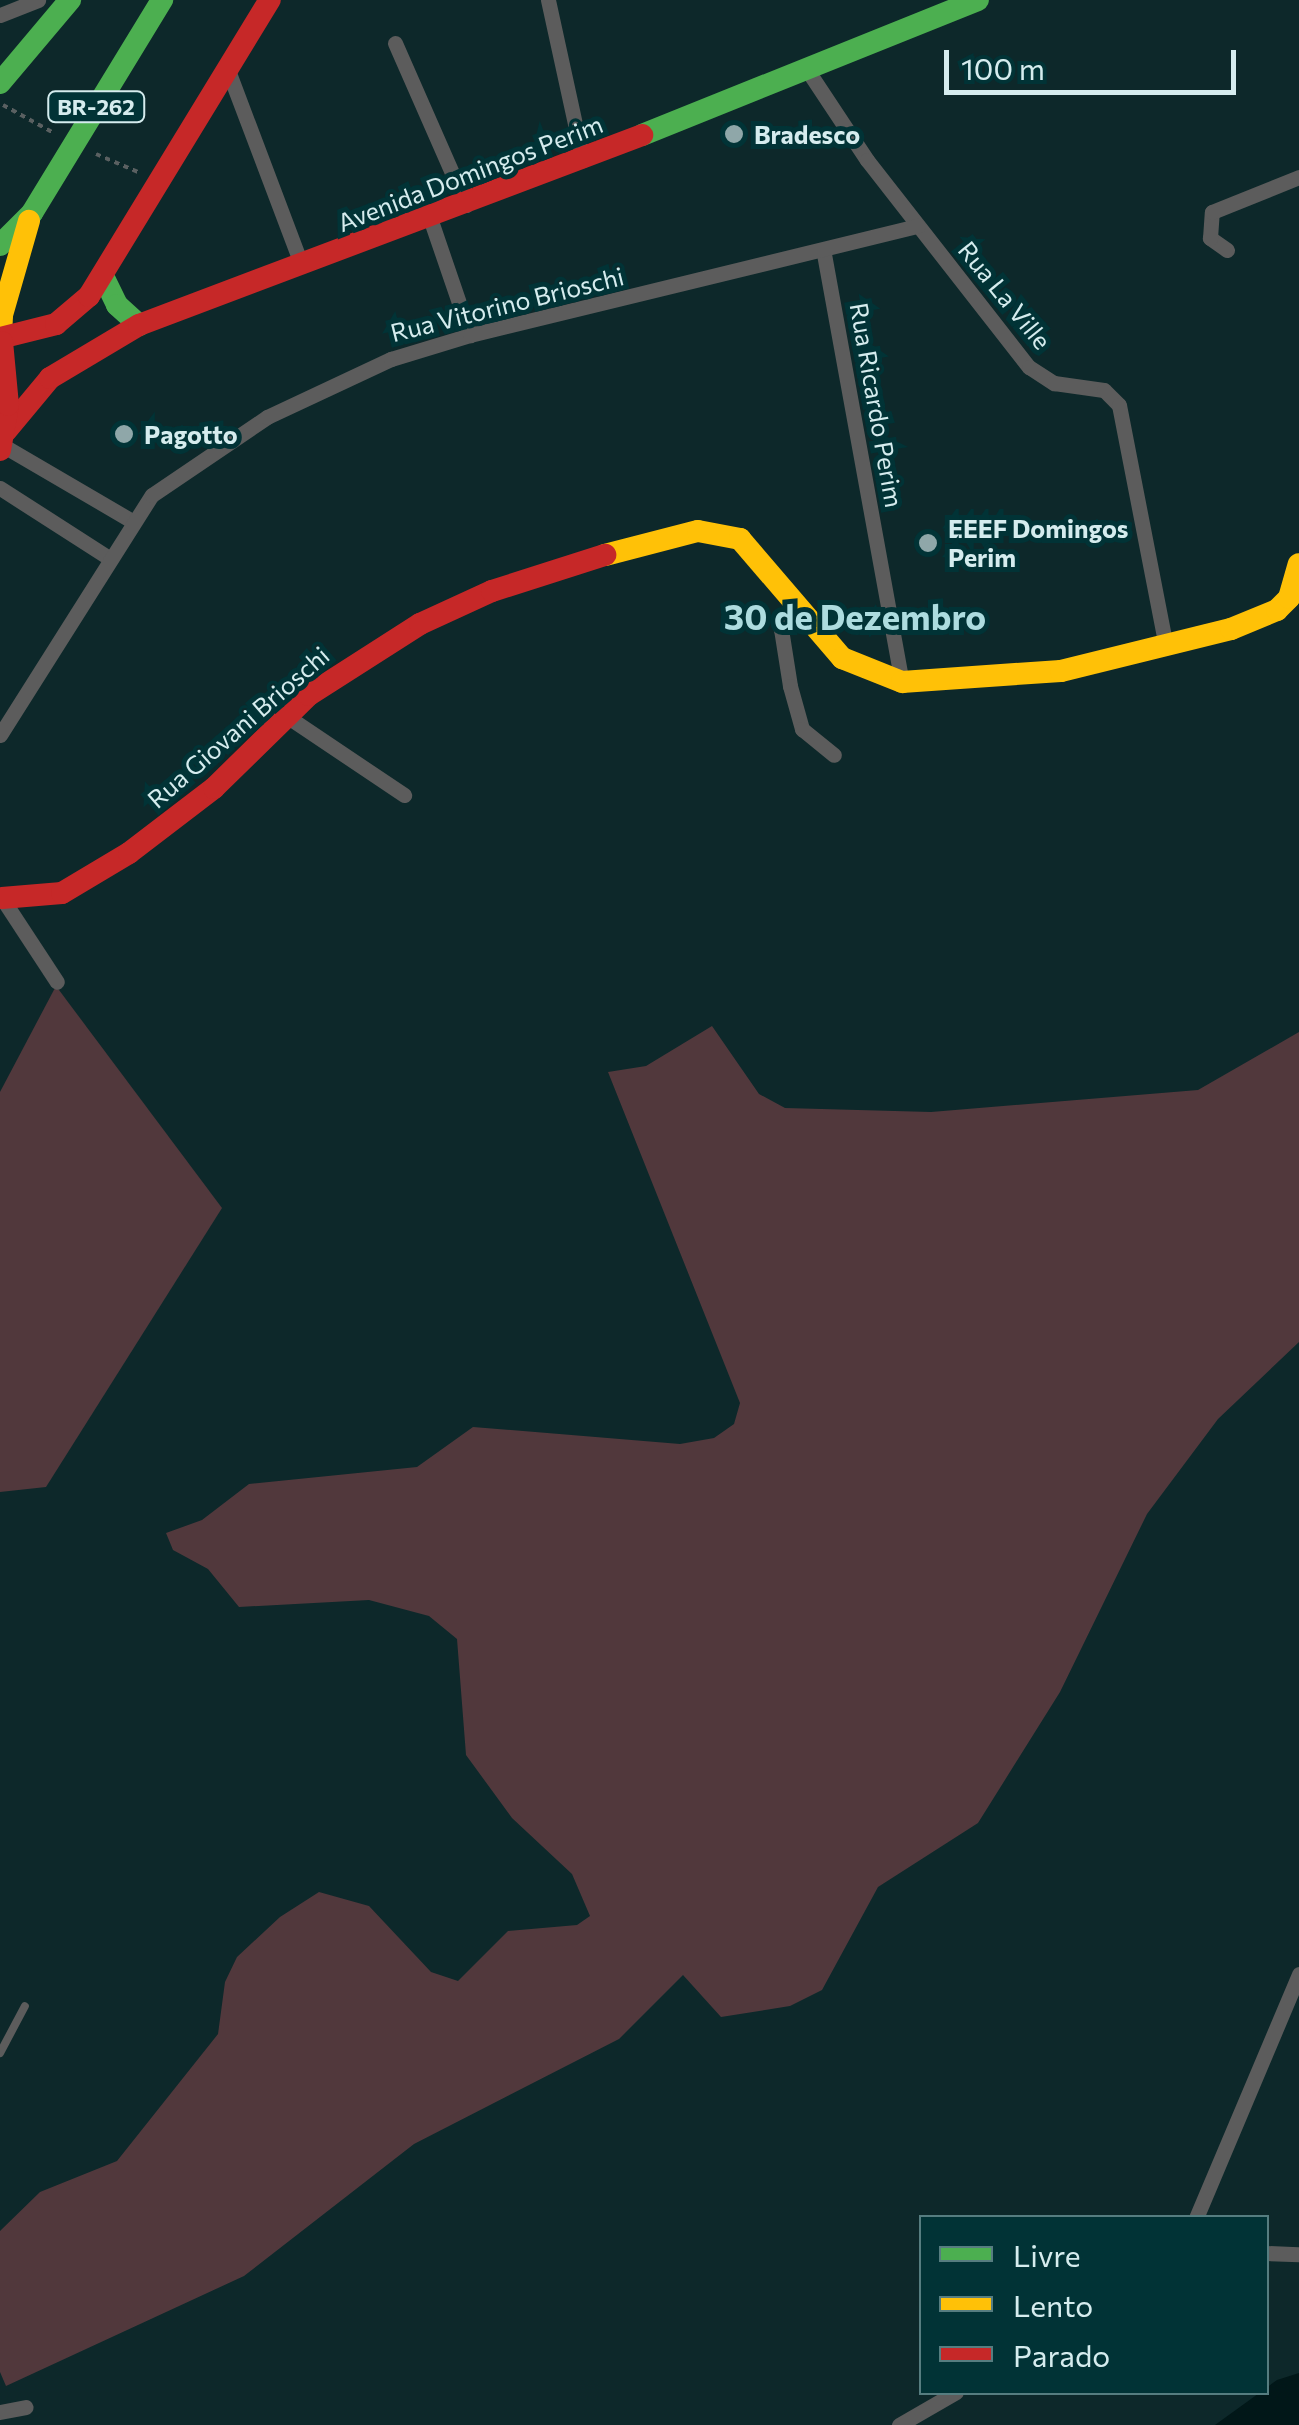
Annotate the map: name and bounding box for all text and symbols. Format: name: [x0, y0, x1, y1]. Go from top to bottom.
scale bar: [949, 30, 1242, 92]
text: 100 m: [961, 49, 1045, 86]
road number: BR-262: [46, 90, 146, 124]
street label: Avenida Domingos Perim: [333, 109, 607, 237]
place label: Bradesco: [754, 119, 860, 149]
marker: Bradesco: [723, 123, 745, 145]
street label: Rua La Ville: [952, 235, 1058, 355]
street label: Rua Vitorino Brioschi: [387, 261, 627, 347]
street label: Rua Ricardo Perim: [844, 300, 910, 510]
place label: Pagotto: [144, 419, 238, 449]
marker: Pagotto: [113, 423, 135, 445]
place label: EEEF Domingos Perim: [948, 514, 1128, 573]
marker: EEEF Domingos Perim: [917, 532, 939, 554]
district label: 30 de Dezembro: [724, 595, 986, 637]
street label: Rua Giovani Brioschi: [141, 640, 335, 814]
legend: [919, 2215, 1269, 2395]
text: Livre: [1013, 2236, 1081, 2273]
text: Lento: [1013, 2286, 1093, 2323]
text: Parado: [1013, 2336, 1110, 2373]

